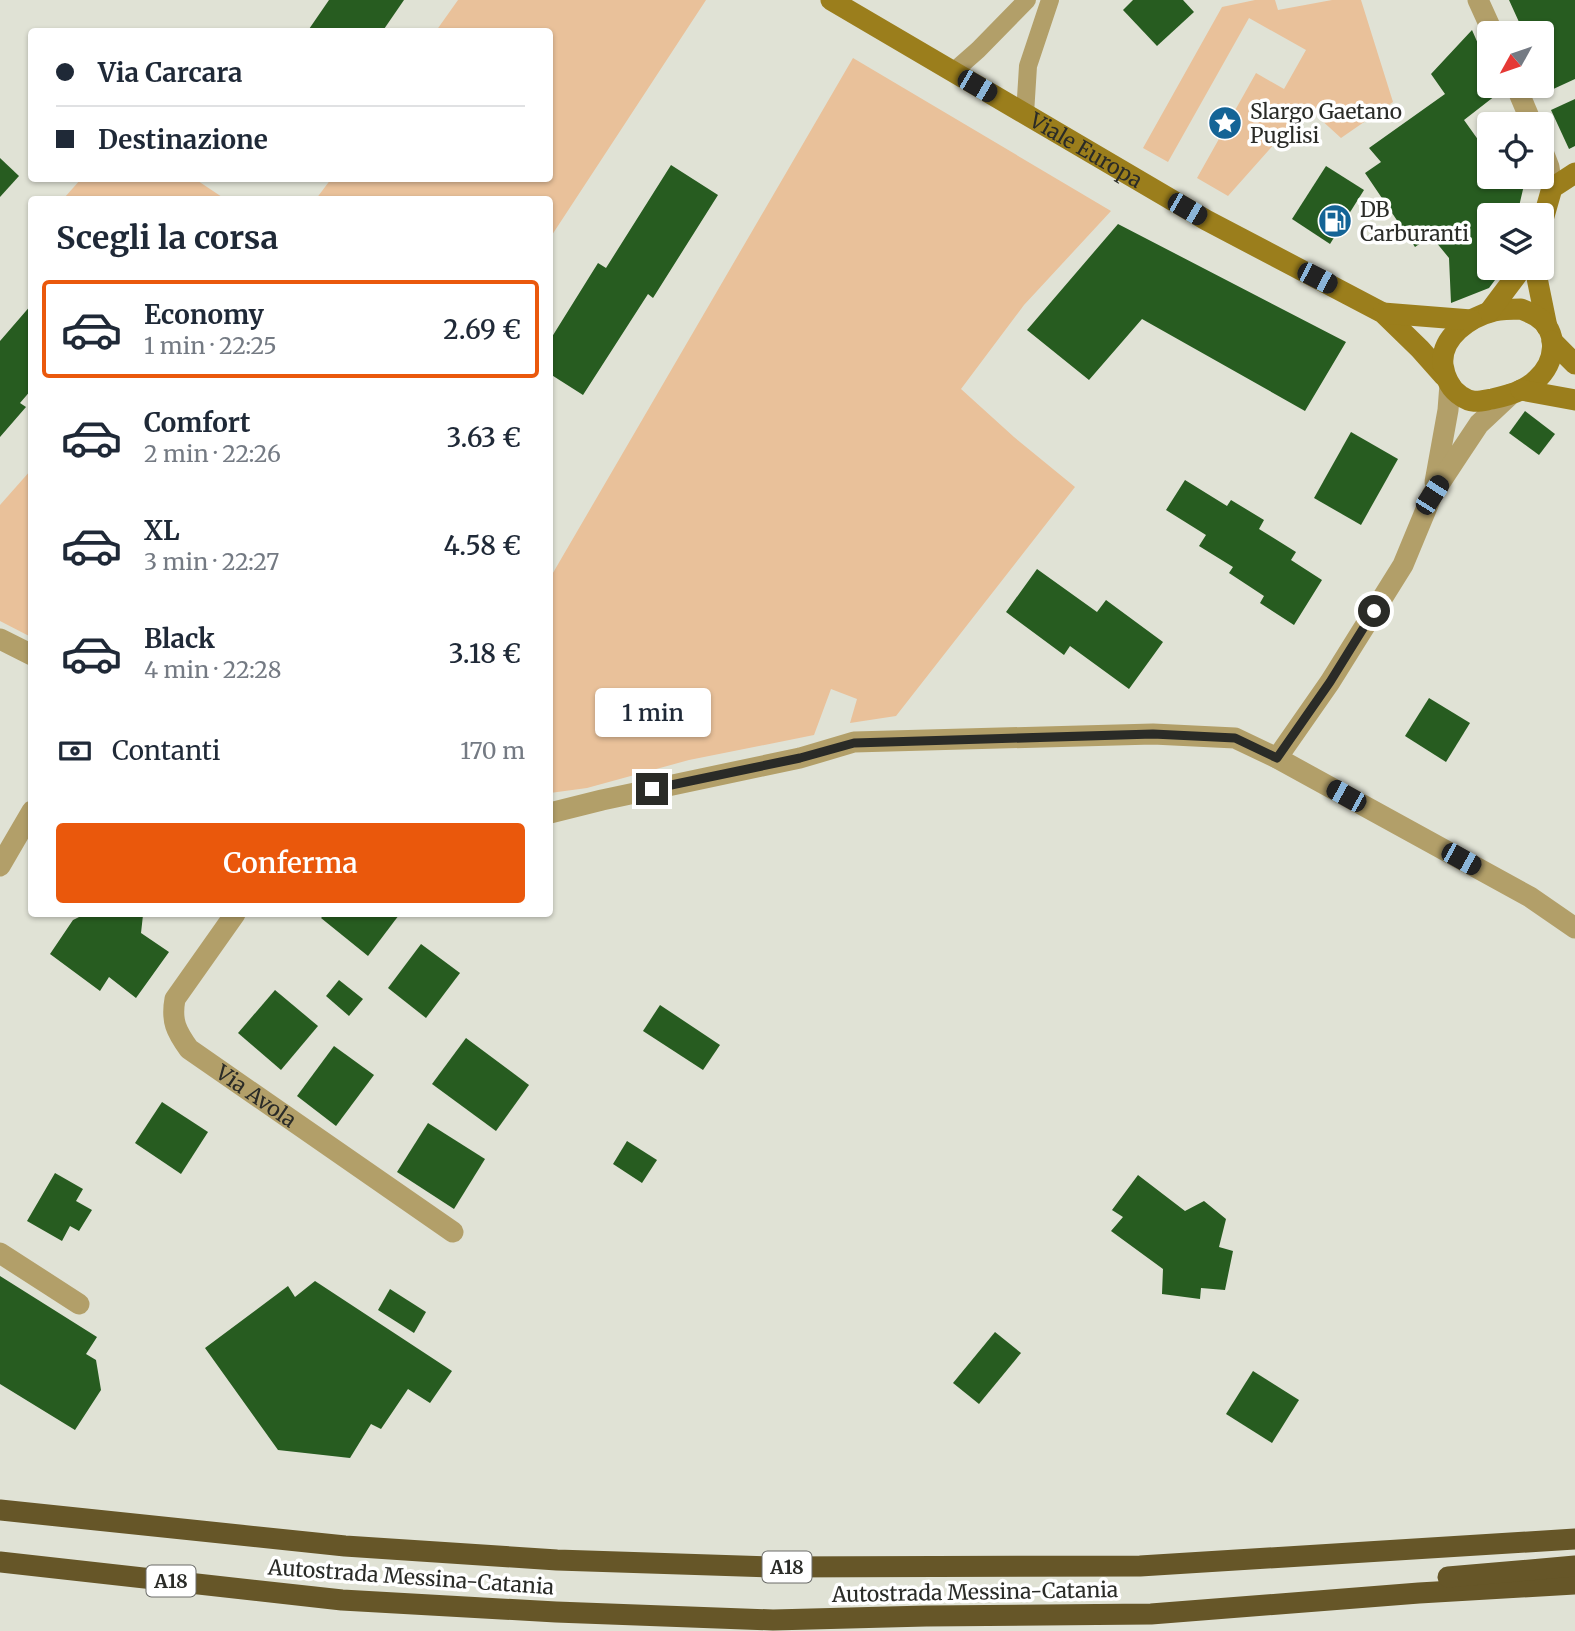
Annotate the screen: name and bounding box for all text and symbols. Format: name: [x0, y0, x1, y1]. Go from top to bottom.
north arrow: [1477, 21, 1554, 98]
map controls: [1477, 21, 1554, 280]
text: Via Carcara: [98, 56, 243, 89]
car: [954, 66, 1001, 106]
place label: Slargo Gaetano Puglisi: [1250, 98, 1402, 149]
place icon: Slargo Gaetano Puglisi: [1206, 104, 1244, 142]
street label: Viale Europa: [1024, 106, 1148, 193]
button: locate: [1477, 112, 1554, 189]
text: Destinazione: [98, 123, 268, 156]
car: [1164, 189, 1211, 229]
place label: DB Carburanti: [1360, 196, 1469, 247]
fuel station icon: DB Carburanti: [1316, 202, 1354, 240]
button: layers: [1477, 203, 1554, 280]
text: Scegli la corsa: [56, 218, 278, 258]
car: [1294, 259, 1341, 297]
icon: car: [60, 298, 123, 361]
text: Economy: [144, 298, 264, 331]
text: 2.69 €: [443, 313, 521, 346]
text: 1 min · 22:25: [144, 331, 277, 360]
icon: car: [60, 406, 123, 469]
text: Comfort: [144, 406, 250, 439]
text: 3.63 €: [446, 421, 521, 454]
text: 2 min · 22:26: [144, 439, 281, 468]
car: [1412, 472, 1453, 518]
icon: car: [60, 514, 123, 577]
text: XL: [144, 514, 180, 547]
text: 4.58 €: [443, 529, 521, 562]
text: 3 min · 22:27: [144, 547, 279, 576]
route start: [1358, 595, 1390, 627]
icon: car: [60, 622, 123, 685]
text: Black: [144, 622, 215, 655]
text: 3.18 €: [449, 637, 521, 670]
text: 4 min · 22:28: [144, 655, 281, 684]
callout: 1 min: [594, 688, 710, 736]
text: 1 min: [622, 698, 684, 727]
icon: cash: [56, 732, 94, 770]
text: Contanti: [112, 734, 220, 767]
text: 170 m: [460, 736, 525, 765]
route end: [636, 773, 668, 805]
car: [1323, 777, 1370, 815]
button: Conferma: [56, 823, 525, 903]
car: [1438, 840, 1485, 878]
street label: Via Avola: [210, 1058, 302, 1133]
road number: A18: [762, 1552, 812, 1582]
street label: Autostrada Messina-Catania: [266, 1553, 555, 1600]
road number: A18: [146, 1566, 196, 1596]
street label: Autostrada Messina-Catania: [831, 1576, 1118, 1608]

